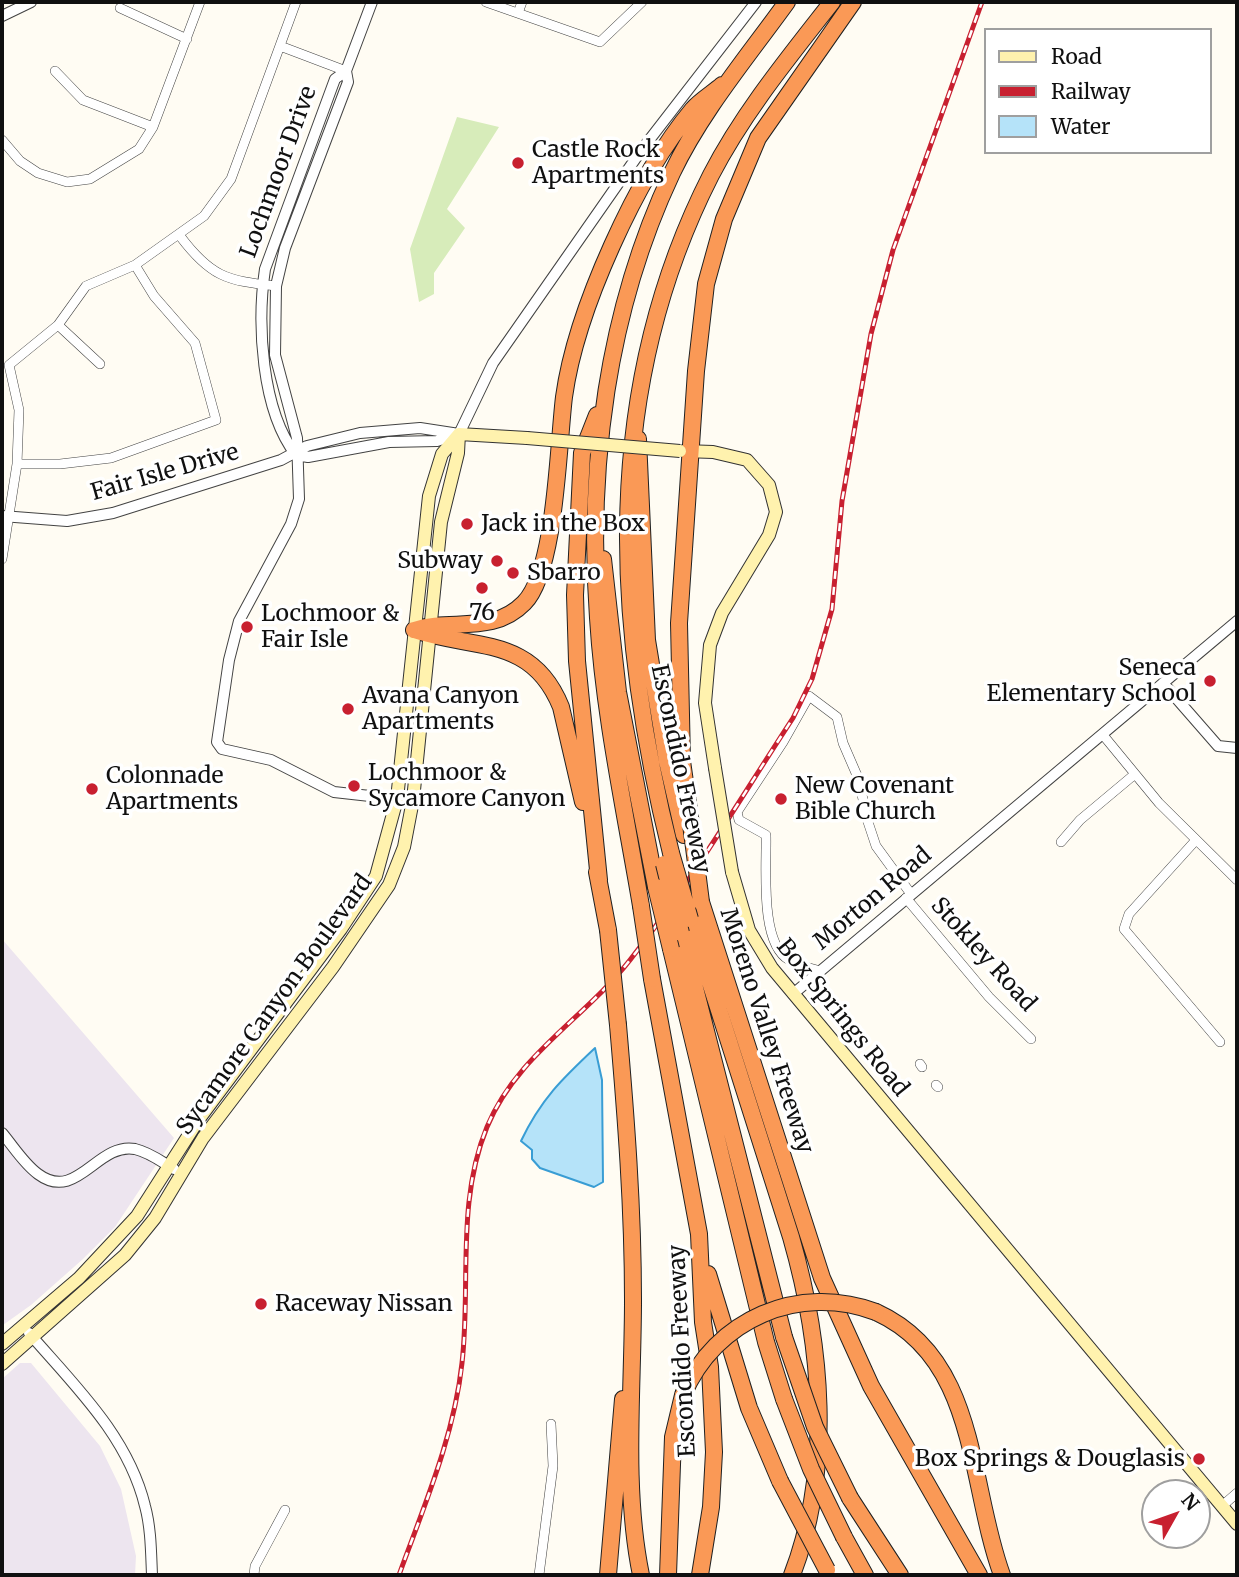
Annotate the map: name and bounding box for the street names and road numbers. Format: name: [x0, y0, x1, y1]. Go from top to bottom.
street label: Lochmoor Drive: [235, 82, 323, 262]
street label: Fair Isle Drive: [88, 439, 242, 507]
street label: Escondido Freeway: [644, 662, 716, 876]
street label: Morton Road: [809, 842, 937, 956]
street label: Sycamore Canyon Boulevard: [171, 870, 379, 1140]
street label: Stokley Road: [925, 892, 1041, 1018]
street label: Moreno Valley Freeway: [713, 905, 819, 1157]
street label: Box Springs Road: [770, 934, 914, 1102]
street label: Escondido Freeway: [664, 1244, 702, 1458]

